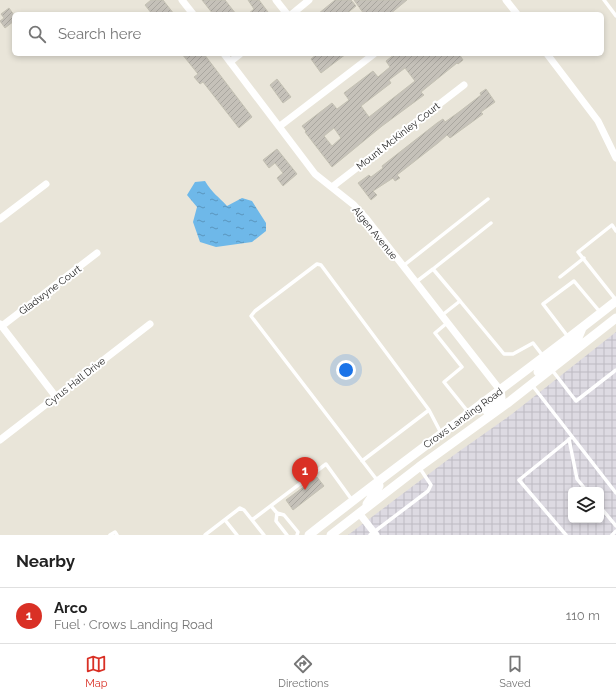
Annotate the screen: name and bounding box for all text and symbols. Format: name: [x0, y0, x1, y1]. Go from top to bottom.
search box: [12, 12, 604, 56]
icon: search: [26, 23, 48, 45]
text: Search here: [58, 25, 141, 43]
street label: Mount McKinley Court: [354, 100, 442, 172]
street label: Algen Avenue: [350, 204, 400, 262]
street label: Gladwyne Court: [17, 263, 84, 317]
street label: Cyrus Hall Drive: [43, 355, 107, 409]
your location: [336, 360, 356, 380]
street label: Crows Landing Road: [421, 386, 505, 450]
pin: 1: [292, 457, 318, 490]
map controls: [568, 487, 604, 523]
button: layers: [568, 487, 604, 523]
text: Nearby: [16, 551, 75, 571]
text: Arco: [54, 599, 87, 617]
text: 1: [26, 608, 32, 623]
text: 110 m: [566, 608, 600, 623]
text: Fuel · Crows Landing Road: [54, 617, 213, 632]
tab: Map: [85, 653, 108, 690]
tab: Directions: [278, 653, 329, 690]
tab: Saved: [499, 653, 531, 690]

